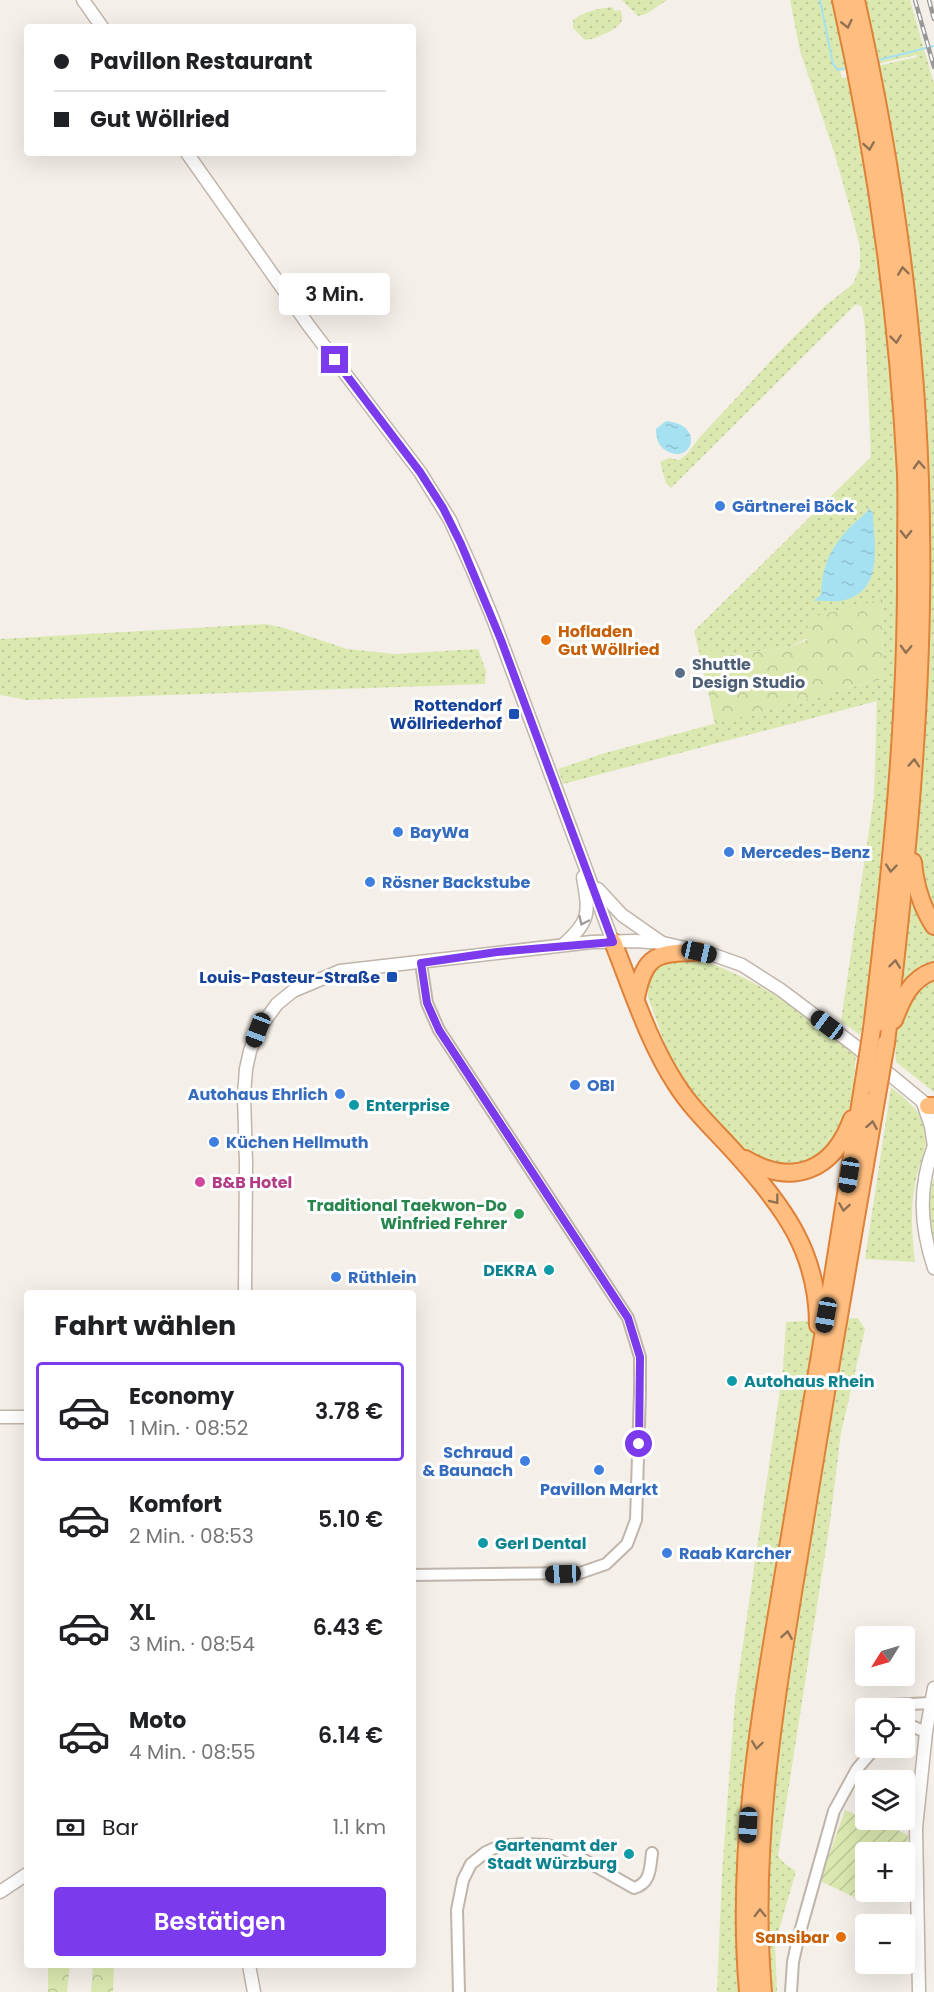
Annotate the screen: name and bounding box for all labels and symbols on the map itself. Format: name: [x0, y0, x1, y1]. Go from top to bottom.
one-way arrow: [839, 19, 852, 29]
one-way arrow: [863, 141, 875, 151]
one-way arrow: [897, 266, 910, 276]
callout: 3 Min.: [280, 273, 391, 315]
one-way arrow: [889, 335, 902, 344]
route end: [321, 346, 348, 373]
one-way arrow: [913, 461, 926, 470]
place label: Gärtnerei Böck: [732, 495, 854, 518]
marker: Gärtnerei Böck: [713, 499, 727, 513]
one-way arrow: [900, 529, 912, 538]
place label: Hofladen Gut Wöllried: [558, 620, 660, 661]
marker: Hofladen Gut Wöllried: [539, 633, 553, 647]
one-way arrow: [899, 645, 912, 654]
place label: Shuttle Design Studio: [692, 653, 805, 694]
marker: Shuttle Design Studio: [673, 666, 687, 680]
place label: Rottendorf Wöllriederhof: [390, 694, 502, 735]
marker: Rottendorf Wöllriederhof: [507, 707, 521, 721]
one-way arrow: [908, 759, 921, 768]
place label: BayWa: [410, 821, 469, 844]
marker: BayWa: [391, 825, 405, 839]
place label: Mercedes-Benz: [741, 841, 870, 864]
marker: Mercedes-Benz: [722, 845, 736, 859]
one-way arrow: [885, 863, 898, 872]
place label: Rösner Backstube: [382, 871, 530, 894]
marker: Rösner Backstube: [363, 875, 377, 889]
one-way arrow: [578, 915, 590, 926]
car: [679, 939, 719, 965]
one-way arrow: [888, 960, 901, 969]
place label: Louis-Pasteur-Straße: [199, 966, 380, 989]
marker: Louis-Pasteur-Straße: [385, 970, 399, 984]
car: [807, 1007, 847, 1043]
car: [243, 1010, 273, 1050]
place label: OBI: [587, 1074, 615, 1097]
marker: OBI: [568, 1078, 582, 1092]
place label: Autohaus Ehrlich: [188, 1083, 328, 1106]
marker: Autohaus Ehrlich: [333, 1087, 347, 1101]
place label: Enterprise: [366, 1094, 450, 1117]
marker: Enterprise: [347, 1098, 361, 1112]
one-way arrow: [865, 1120, 878, 1130]
place label: Küchen Hellmuth: [226, 1131, 368, 1154]
marker: Küchen Hellmuth: [207, 1135, 221, 1149]
car: [837, 1156, 861, 1194]
place label: B&B Hotel: [212, 1171, 292, 1194]
marker: B&B Hotel: [193, 1175, 207, 1189]
one-way arrow: [767, 1193, 778, 1204]
place label: Traditional Taekwon-Do Winfried Fehrer: [307, 1194, 507, 1235]
one-way arrow: [838, 1202, 851, 1212]
marker: Traditional Taekwon-Do Winfried Fehrer: [512, 1207, 526, 1221]
place label: DEKRA: [483, 1259, 537, 1282]
marker: DEKRA: [542, 1263, 556, 1277]
place label: Rüthlein: [348, 1266, 417, 1289]
marker: Rüthlein: [329, 1270, 343, 1284]
car: [814, 1296, 838, 1334]
place label: Autohaus Rhein: [744, 1370, 875, 1393]
marker: Autohaus Rhein: [725, 1374, 739, 1388]
route start: [625, 1430, 652, 1457]
place label: Schraud & Baunach: [423, 1441, 513, 1482]
marker: Schraud & Baunach: [518, 1454, 532, 1468]
marker: Pavillon Markt: [592, 1463, 606, 1477]
place label: Pavillon Markt: [540, 1478, 658, 1501]
place label: Gerl Dental: [495, 1532, 586, 1555]
marker: Gerl Dental: [476, 1536, 490, 1550]
place label: Raab Karcher: [679, 1542, 792, 1565]
marker: Raab Karcher: [660, 1546, 674, 1560]
car: [545, 1564, 581, 1584]
north arrow: [855, 1626, 915, 1686]
one-way arrow: [780, 1631, 792, 1640]
one-way arrow: [751, 1741, 763, 1750]
car: [738, 1807, 758, 1843]
place label: Gartenamt der Stadt Würzburg: [487, 1834, 617, 1875]
marker: Gartenamt der Stadt Würzburg: [622, 1847, 636, 1861]
one-way arrow: [754, 1908, 766, 1917]
place label: Sansibar: [755, 1926, 829, 1949]
marker: Sansibar: [834, 1930, 848, 1944]

